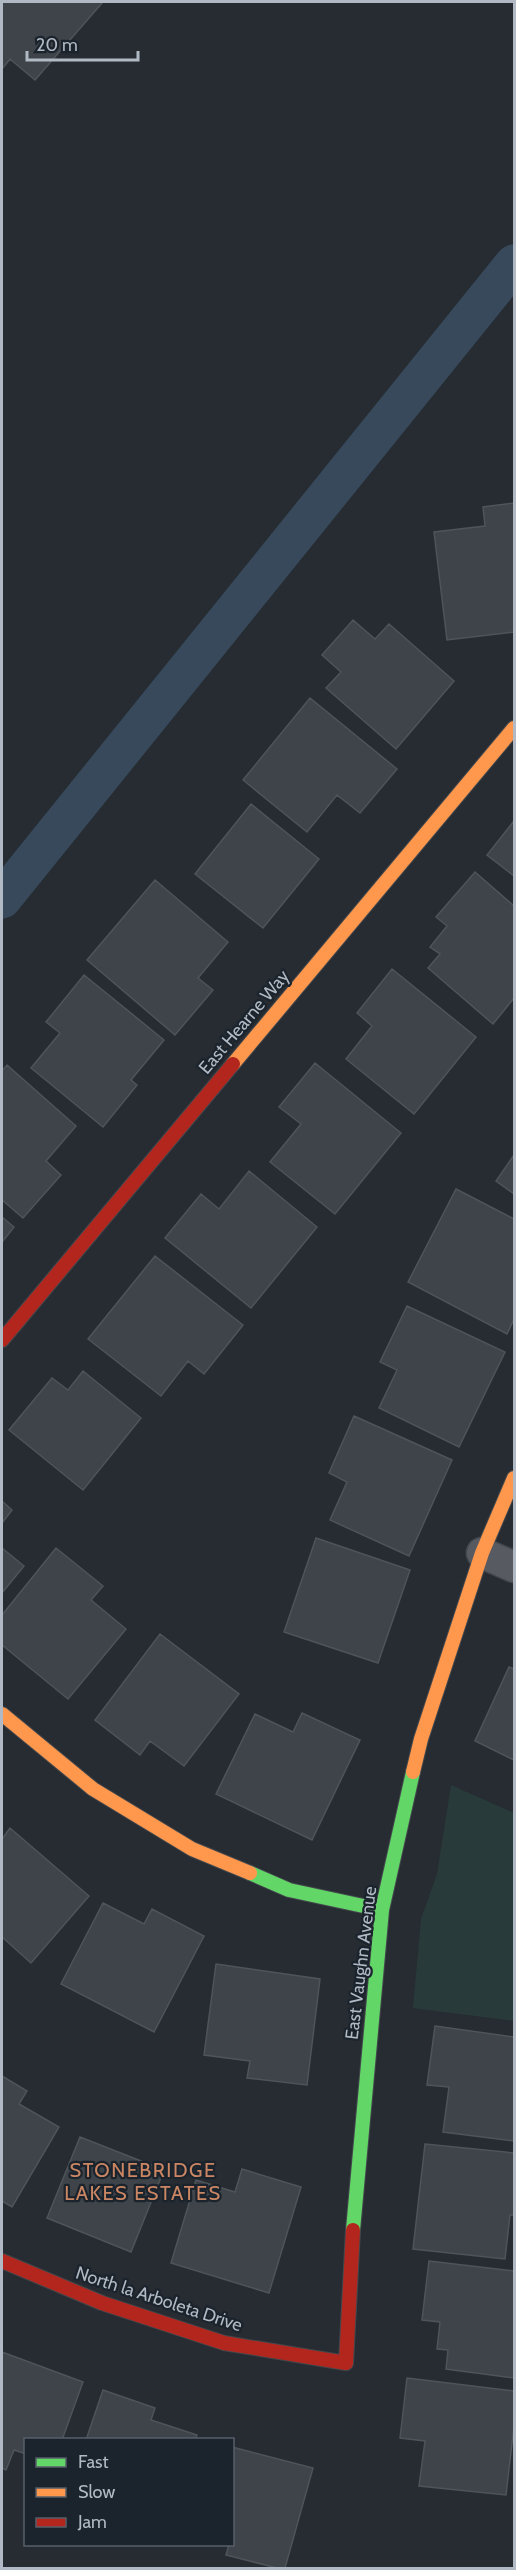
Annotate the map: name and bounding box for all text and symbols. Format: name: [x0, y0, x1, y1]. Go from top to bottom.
scale bar: [27, 24, 138, 62]
text: 20 m: [36, 34, 78, 56]
street label: East Hearne Way: [194, 965, 294, 1079]
street label: East Vaughn Avenue: [341, 1885, 381, 2041]
district label: STONEBRIDGE LAKES ESTATES: [64, 2158, 222, 2205]
street label: North la Arboleta Drive: [73, 2262, 245, 2336]
legend: [24, 2438, 234, 2546]
text: Fast: [78, 2451, 109, 2473]
text: Slow: [78, 2481, 115, 2503]
text: Jam: [77, 2511, 107, 2533]

